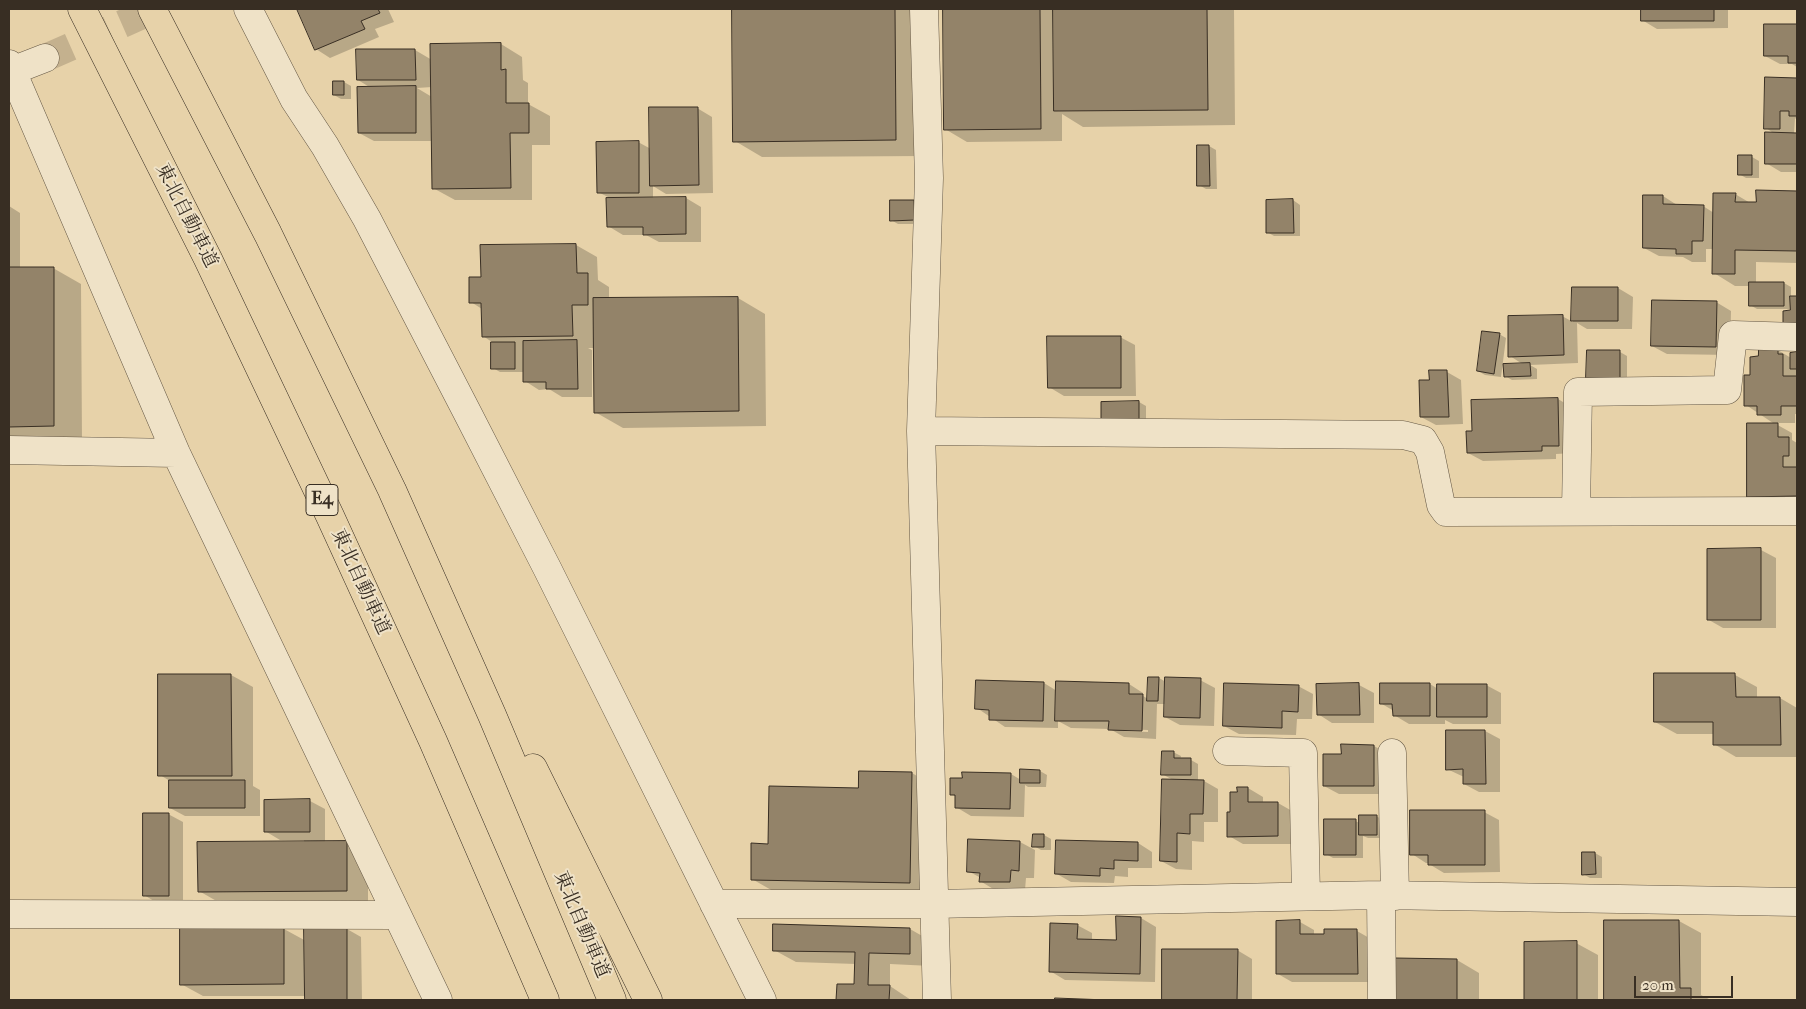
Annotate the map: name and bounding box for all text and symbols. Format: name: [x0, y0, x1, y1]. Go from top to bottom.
street label: 東北自動車道: [150, 160, 222, 272]
road number: E4: [306, 484, 338, 516]
street label: 東北自動車道: [326, 526, 394, 638]
street label: 東北自動車道: [548, 868, 614, 982]
scale bar: [1636, 966, 1735, 998]
text: 20 m: [1642, 976, 1674, 994]

